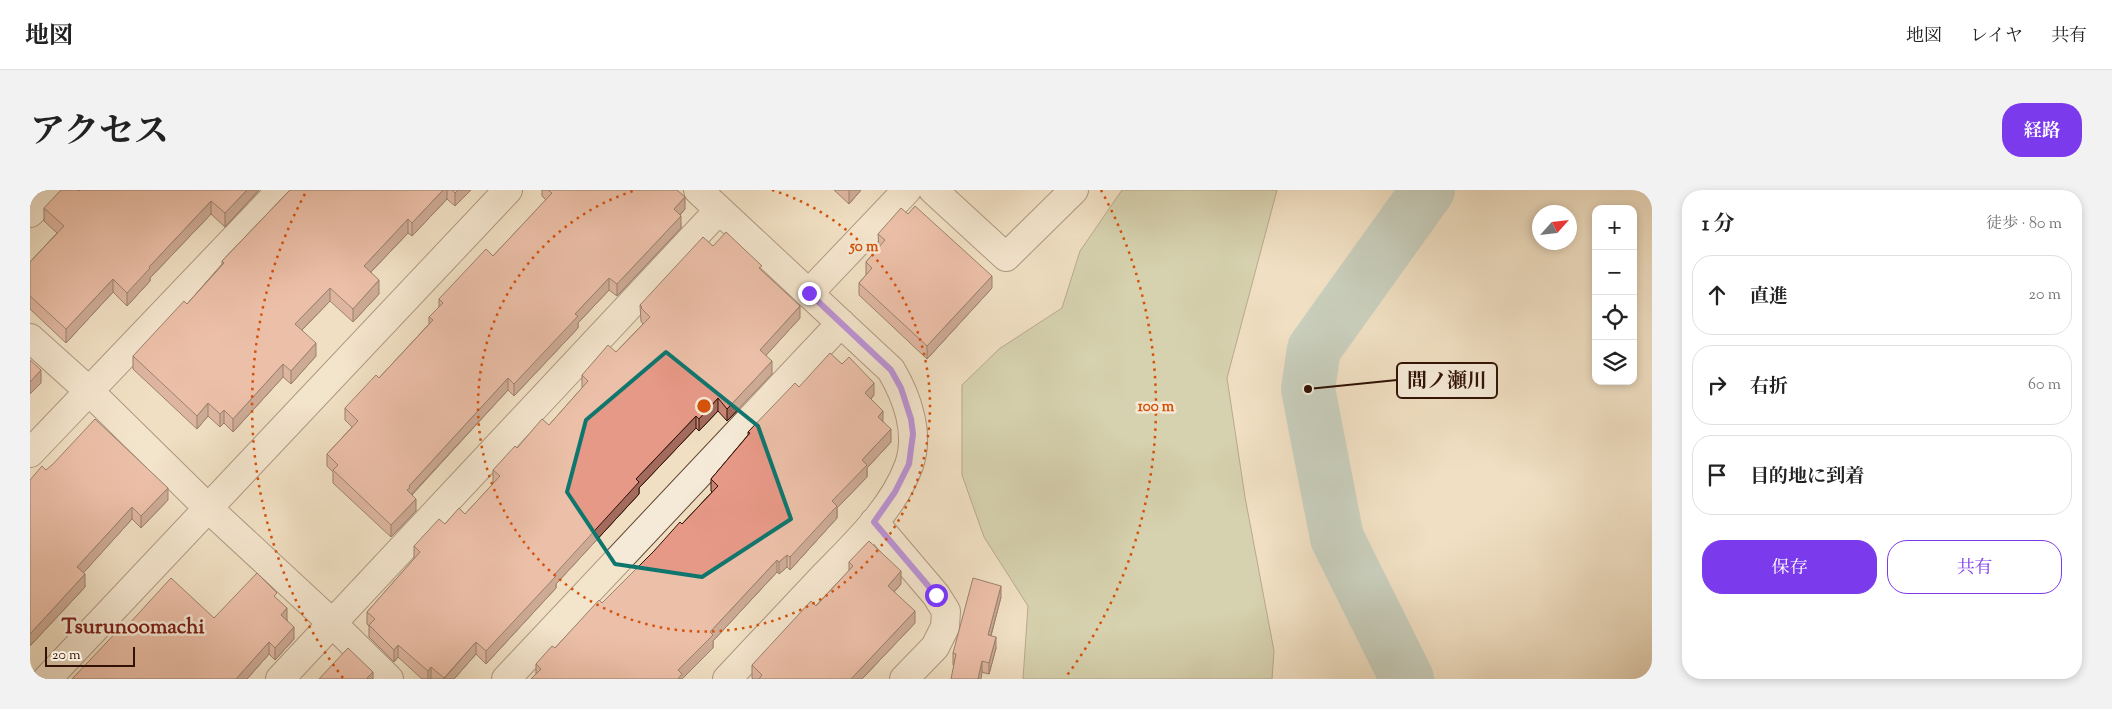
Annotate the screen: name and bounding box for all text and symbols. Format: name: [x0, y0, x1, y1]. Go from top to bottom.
text: 地図: [25, 20, 73, 54]
text: 地図: [1906, 24, 1942, 50]
text: レイヤ: [1970, 24, 2023, 50]
text: 共有: [2051, 24, 2087, 50]
button: 経路: [2002, 103, 2082, 157]
text: アクセス: [30, 108, 169, 159]
north arrow: [1532, 205, 1577, 250]
map controls: [1592, 205, 1637, 385]
button: +: [1592, 205, 1637, 250]
text: 1 分: [1702, 210, 1735, 240]
text: 徒歩 · 80 m: [1986, 213, 2062, 236]
text: 50 m: [849, 237, 879, 258]
button: −: [1592, 250, 1637, 295]
icon: ahead: [1703, 281, 1731, 309]
route end: [798, 282, 821, 305]
text: 直進: [1750, 284, 1788, 311]
text: 20 m: [2028, 284, 2061, 307]
button: locate: [1592, 295, 1637, 340]
button: layers: [1592, 340, 1637, 385]
callout: 間ノ瀬川: [1397, 363, 1497, 398]
text: 間ノ瀬川: [1407, 368, 1487, 397]
icon: right: [1703, 371, 1731, 399]
text: 右折: [1750, 374, 1788, 401]
text: 60 m: [2028, 374, 2061, 397]
centre of rings: [695, 397, 713, 415]
text: 100 m: [1138, 397, 1175, 418]
icon: arrive: [1703, 461, 1731, 489]
text: 目的地に到着: [1750, 464, 1864, 491]
button: 保存: [1702, 540, 1877, 594]
button: 共有: [1887, 540, 2062, 594]
route start: [925, 584, 948, 607]
district label: Tsurunoomachi: [62, 613, 204, 643]
scale bar: [45, 644, 135, 667]
text: 20 m: [52, 646, 81, 666]

